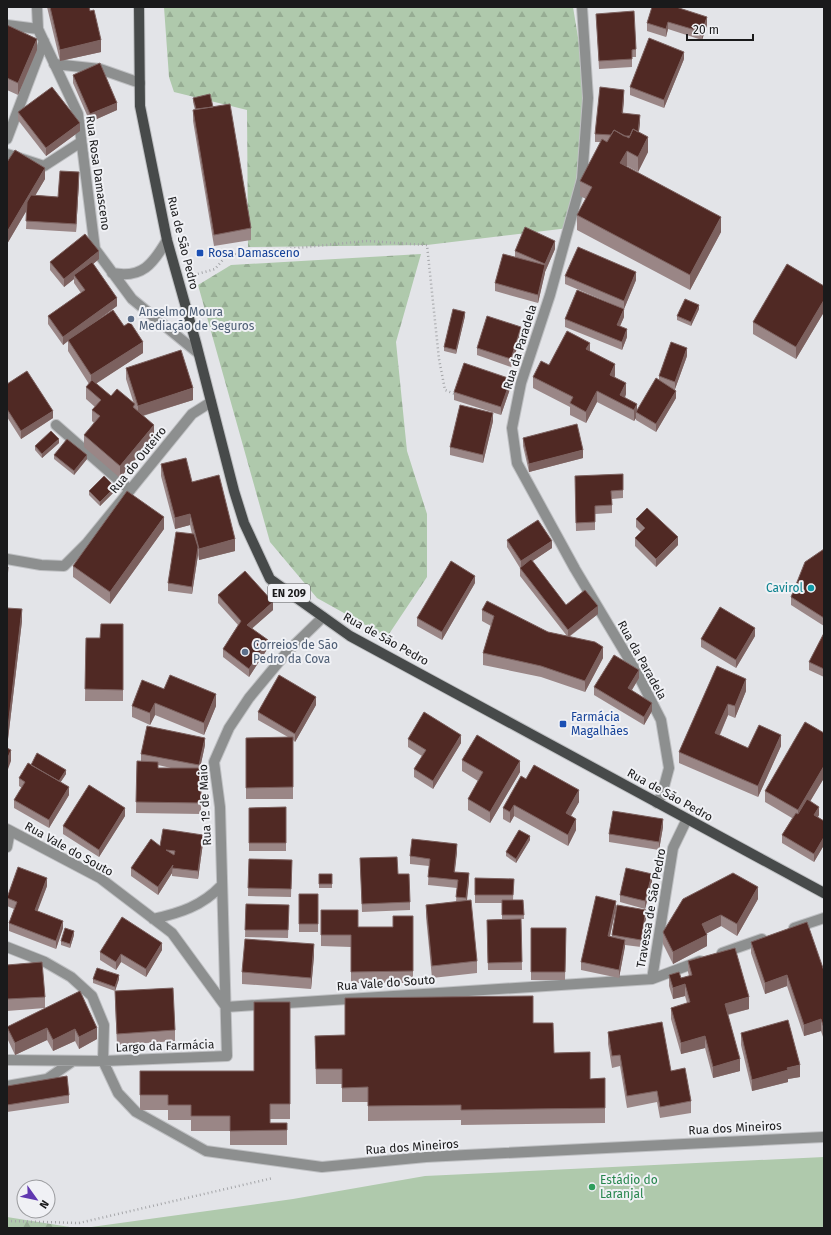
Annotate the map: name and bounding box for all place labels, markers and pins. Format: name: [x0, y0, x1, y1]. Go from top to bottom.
place label: Rosa Damasceno: [208, 246, 300, 260]
marker: Rosa Damasceno: [195, 248, 205, 258]
place label: Anselmo Moura Mediação de Seguros: [139, 305, 255, 333]
marker: Anselmo Moura Mediação de Seguros: [126, 314, 136, 324]
place label: Cavirol: [766, 581, 803, 595]
marker: Cavirol: [806, 583, 816, 593]
place label: Correios de São Pedro da Cova: [253, 638, 338, 666]
marker: Correios de São Pedro da Cova: [240, 647, 250, 657]
place label: Farmácia Magalhães: [571, 710, 629, 738]
marker: Farmácia Magalhães: [558, 719, 568, 729]
place label: Estádio do Laranjal: [600, 1173, 658, 1201]
marker: Estádio do Laranjal: [587, 1182, 597, 1192]

